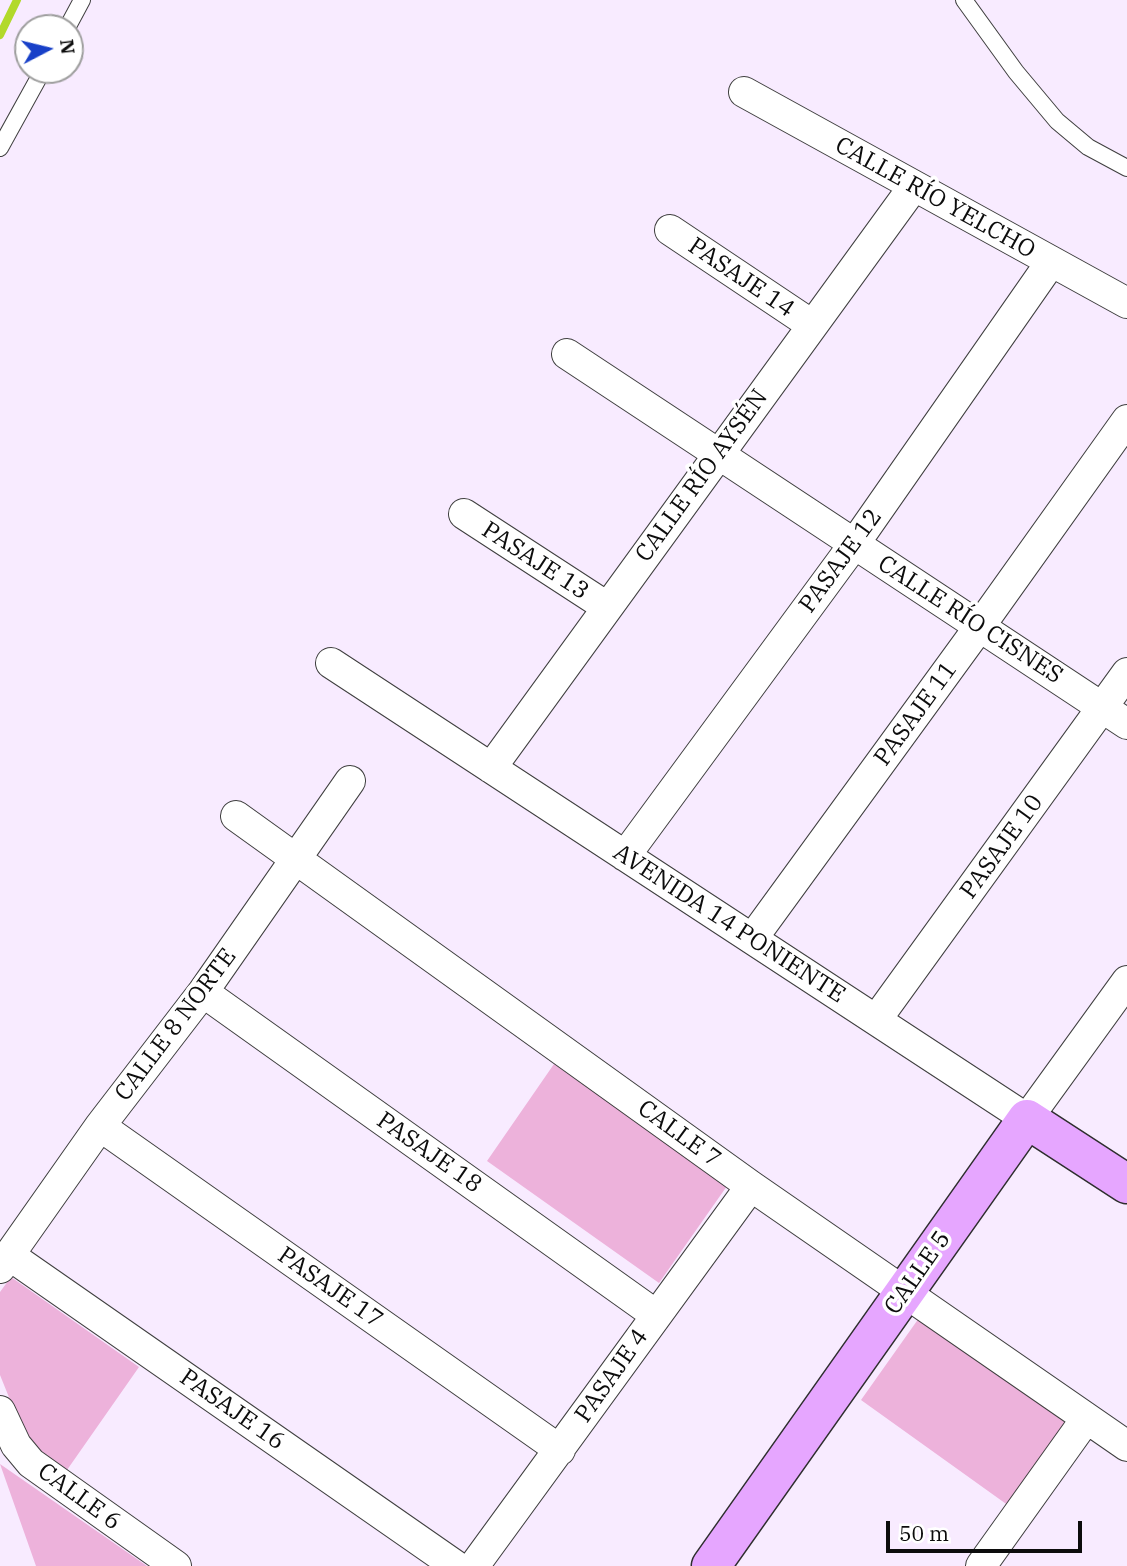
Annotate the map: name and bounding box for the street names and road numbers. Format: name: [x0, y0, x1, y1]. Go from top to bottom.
street label: CALLE RÍO YELCHO: [830, 131, 1040, 265]
street label: PASAJE 14: [682, 232, 800, 324]
street label: CALLE RÍO AYSÉN: [630, 384, 774, 568]
street label: PASAJE 12: [794, 503, 888, 619]
street label: PASAJE 13: [476, 516, 594, 606]
street label: CALLE RÍO CISNES: [872, 550, 1068, 690]
street label: PASAJE 11: [869, 656, 963, 772]
street label: PASAJE 10: [955, 789, 1049, 905]
street label: AVENIDA 14 PONIENTE: [608, 838, 850, 1010]
street label: CALLE 8 NORTE: [109, 943, 243, 1107]
street label: CALLE 7: [632, 1094, 726, 1174]
street label: PASAJE 18: [371, 1106, 487, 1200]
street label: CALLE 5: [879, 1226, 957, 1320]
street label: PASAJE 17: [272, 1241, 388, 1335]
street label: PASAJE 4: [569, 1324, 655, 1428]
street label: PASAJE 16: [174, 1363, 290, 1457]
street label: CALLE 6: [32, 1457, 126, 1537]

